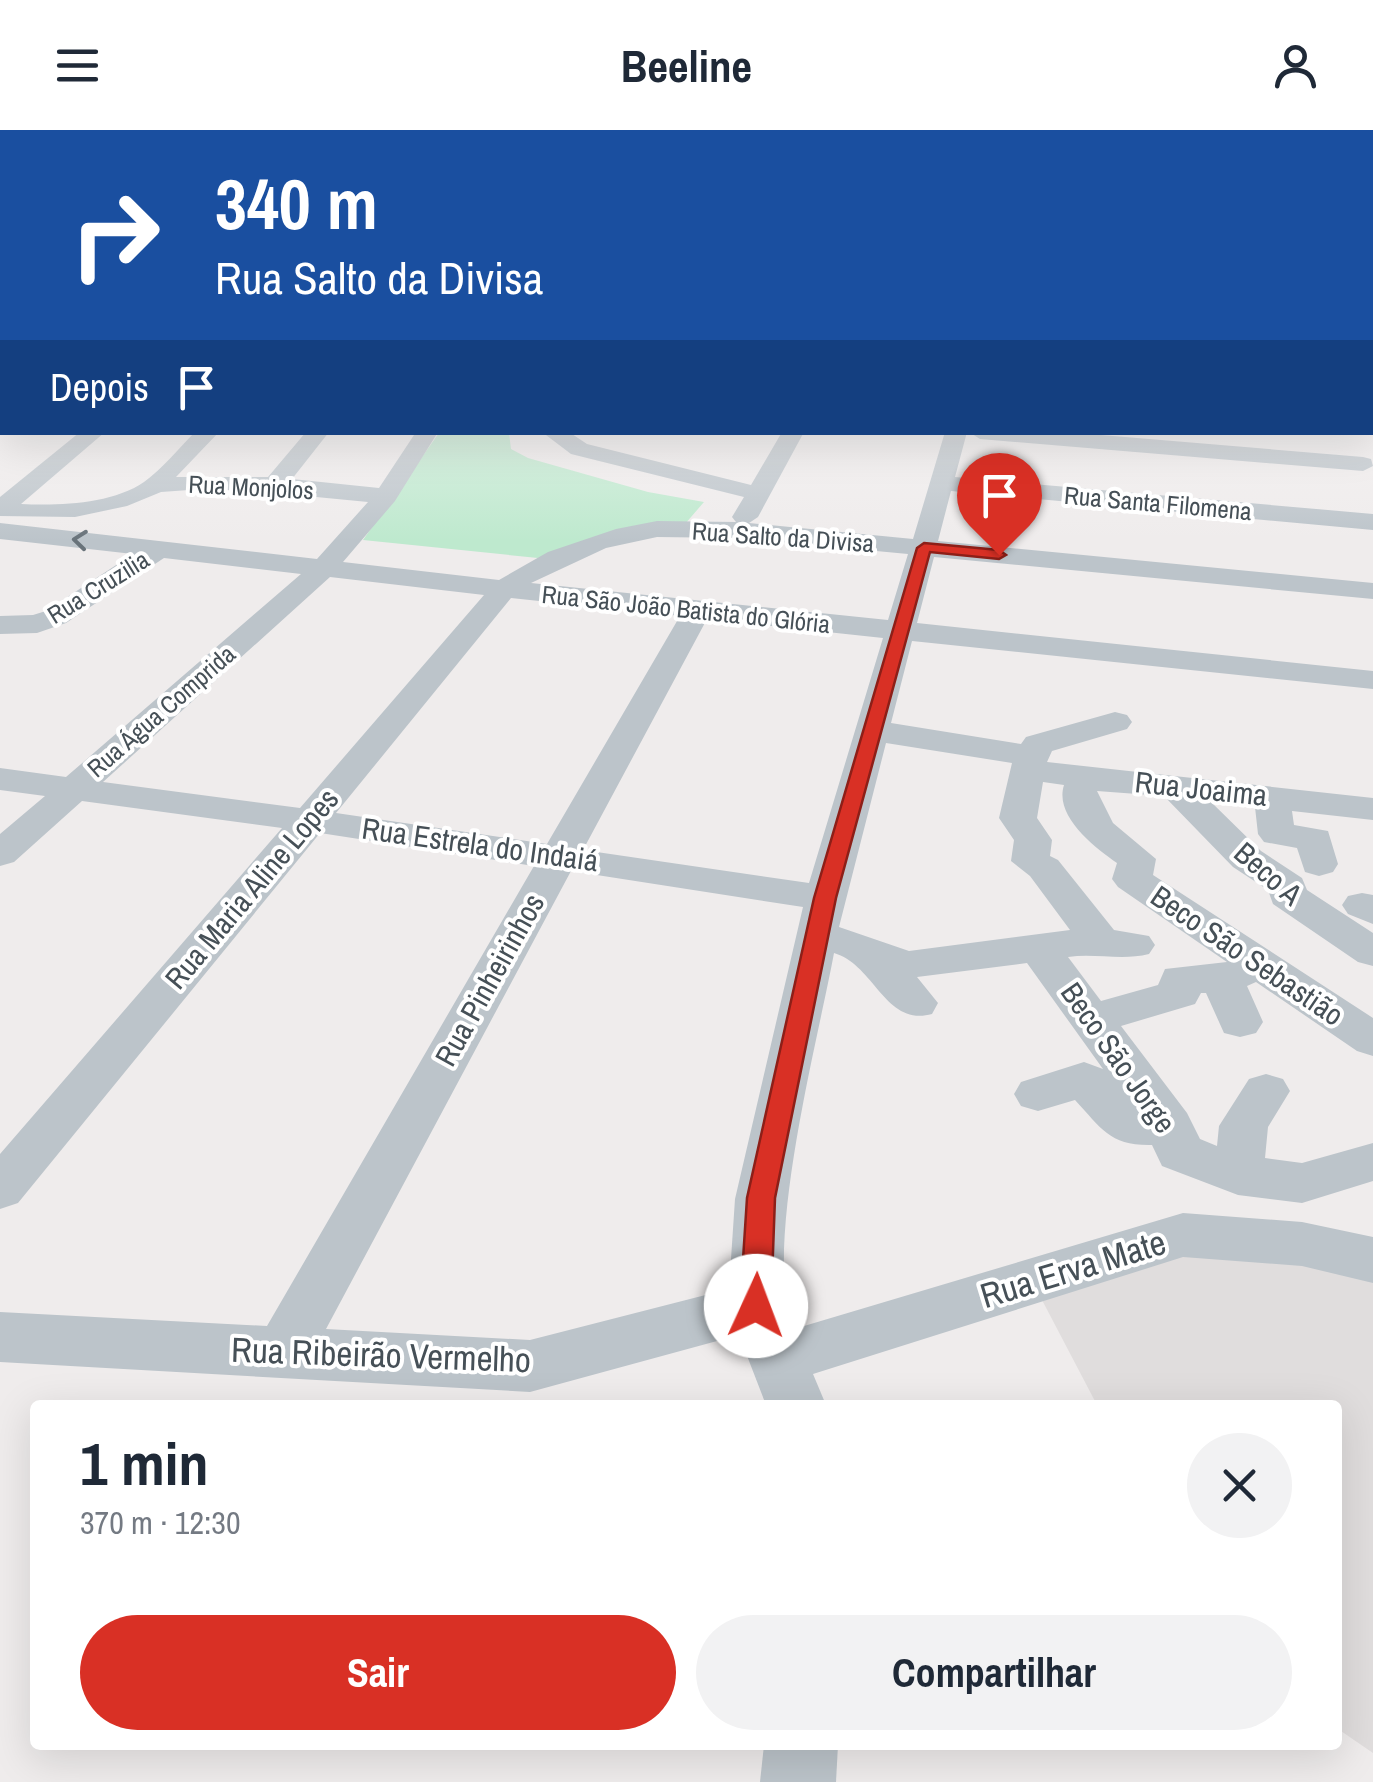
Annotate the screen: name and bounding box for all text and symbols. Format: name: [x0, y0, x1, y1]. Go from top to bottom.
text: Beeline: [621, 35, 752, 96]
icon: menu: [50, 38, 105, 93]
icon: person: [1268, 38, 1323, 93]
text: 340 m: [215, 157, 378, 251]
icon: right: [50, 170, 180, 300]
text: Rua Salto da Divisa: [215, 247, 543, 308]
icon: arrive: [169, 360, 224, 415]
text: Depois: [50, 362, 149, 413]
pin: [957, 453, 1042, 556]
street label: Rua Monjolos: [188, 467, 314, 507]
icon: arrive: [972, 468, 1027, 523]
street label: Rua Santa Filomena: [1063, 478, 1254, 528]
street label: Rua Salto da Divisa: [691, 514, 876, 560]
one-way arrow: [71, 530, 87, 551]
street label: Rua Cruzilia: [41, 542, 156, 632]
street label: Rua São João Batista do Glória: [540, 577, 832, 641]
street label: Rua Água Comprida: [80, 637, 243, 785]
street label: Rua Joaima: [1133, 761, 1269, 815]
street label: Rua Maria Aline Lopes: [155, 780, 347, 997]
street label: Rua Estrela do Indaiá: [360, 808, 601, 880]
street label: Beco A: [1226, 833, 1312, 914]
street label: Beco São Sebastião: [1143, 876, 1352, 1034]
street label: Rua Pinheirinhos: [425, 886, 553, 1073]
street label: Beco São Jorge: [1052, 974, 1185, 1141]
street label: Rua Erva Mate: [974, 1218, 1171, 1319]
position arrow: [704, 1254, 808, 1358]
street label: Rua Ribeirão Vermelho: [230, 1326, 532, 1383]
text: 1 min: [80, 1423, 209, 1504]
button: close: [1187, 1433, 1292, 1538]
text: 370 m · 12:30: [80, 1501, 240, 1544]
button: Sair: [80, 1615, 676, 1730]
button: Compartilhar: [696, 1615, 1292, 1730]

